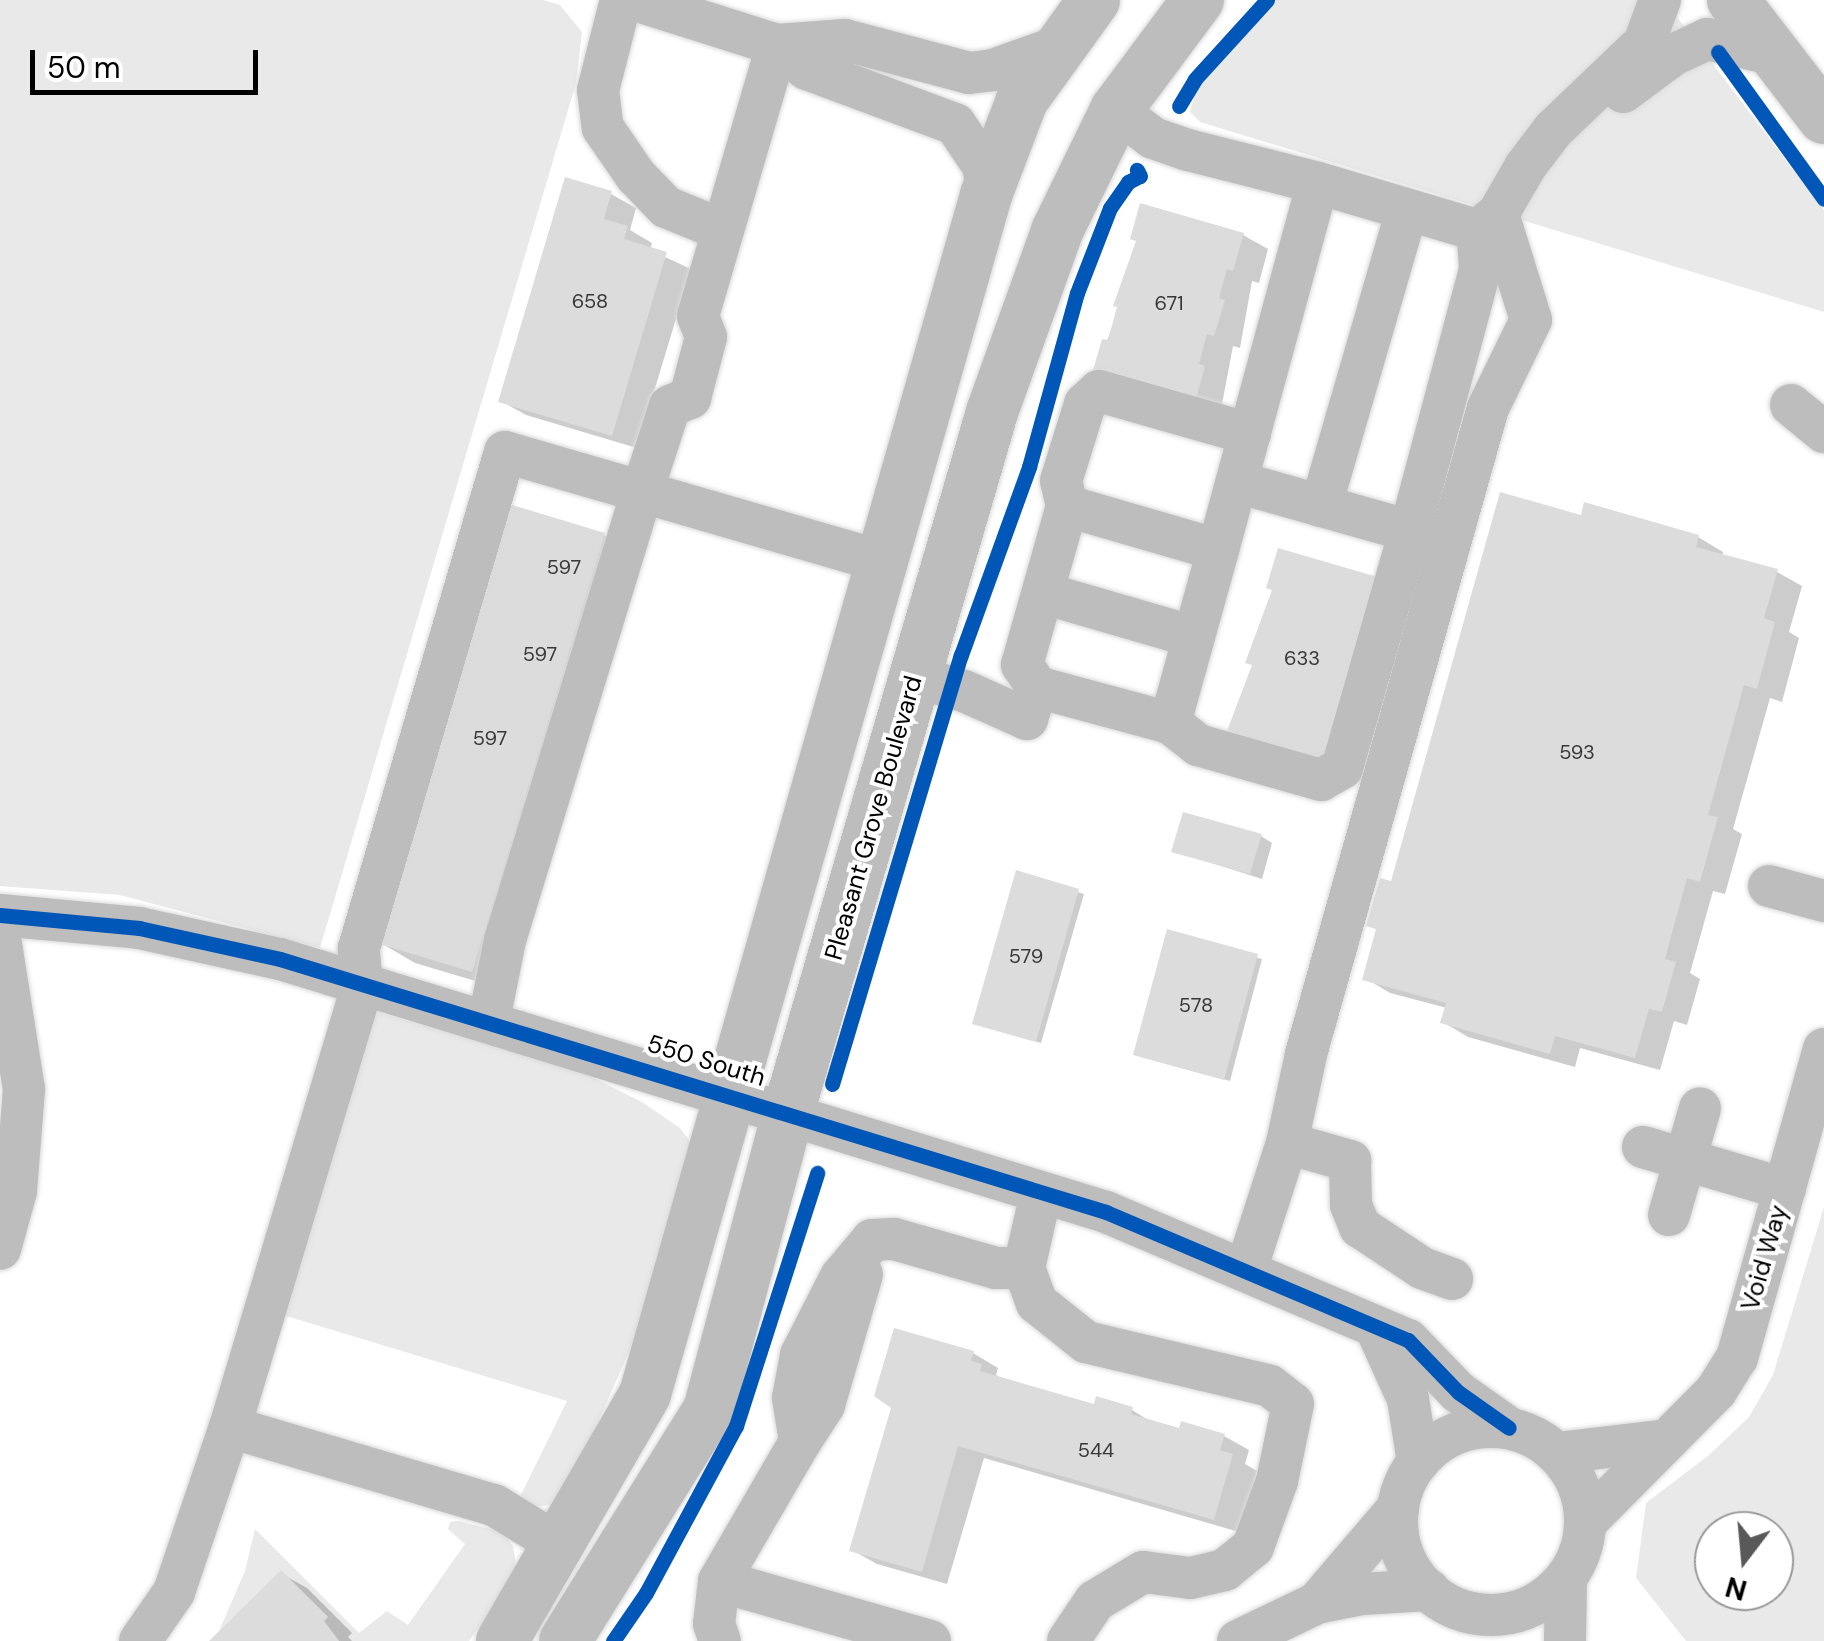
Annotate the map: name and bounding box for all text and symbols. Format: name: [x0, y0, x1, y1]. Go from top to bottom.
scale bar: [35, 30, 262, 92]
text: 50 m: [47, 48, 121, 87]
house number: 658: [572, 289, 608, 313]
house number: 671: [1154, 291, 1184, 315]
house number: 597: [547, 555, 581, 579]
house number: 597: [523, 642, 557, 666]
house number: 633: [1284, 646, 1320, 670]
street label: Pleasant Grove Boulevard: [819, 672, 929, 964]
house number: 597: [473, 726, 507, 750]
house number: 593: [1559, 740, 1595, 764]
house number: 579: [1009, 944, 1043, 968]
house number: 578: [1179, 993, 1213, 1017]
street label: 550 South: [643, 1029, 769, 1093]
street label: Void Way: [1736, 1202, 1794, 1314]
house number: 544: [1078, 1438, 1114, 1462]
north arrow: [1694, 1511, 1794, 1611]
text: N: [1721, 1568, 1751, 1609]

